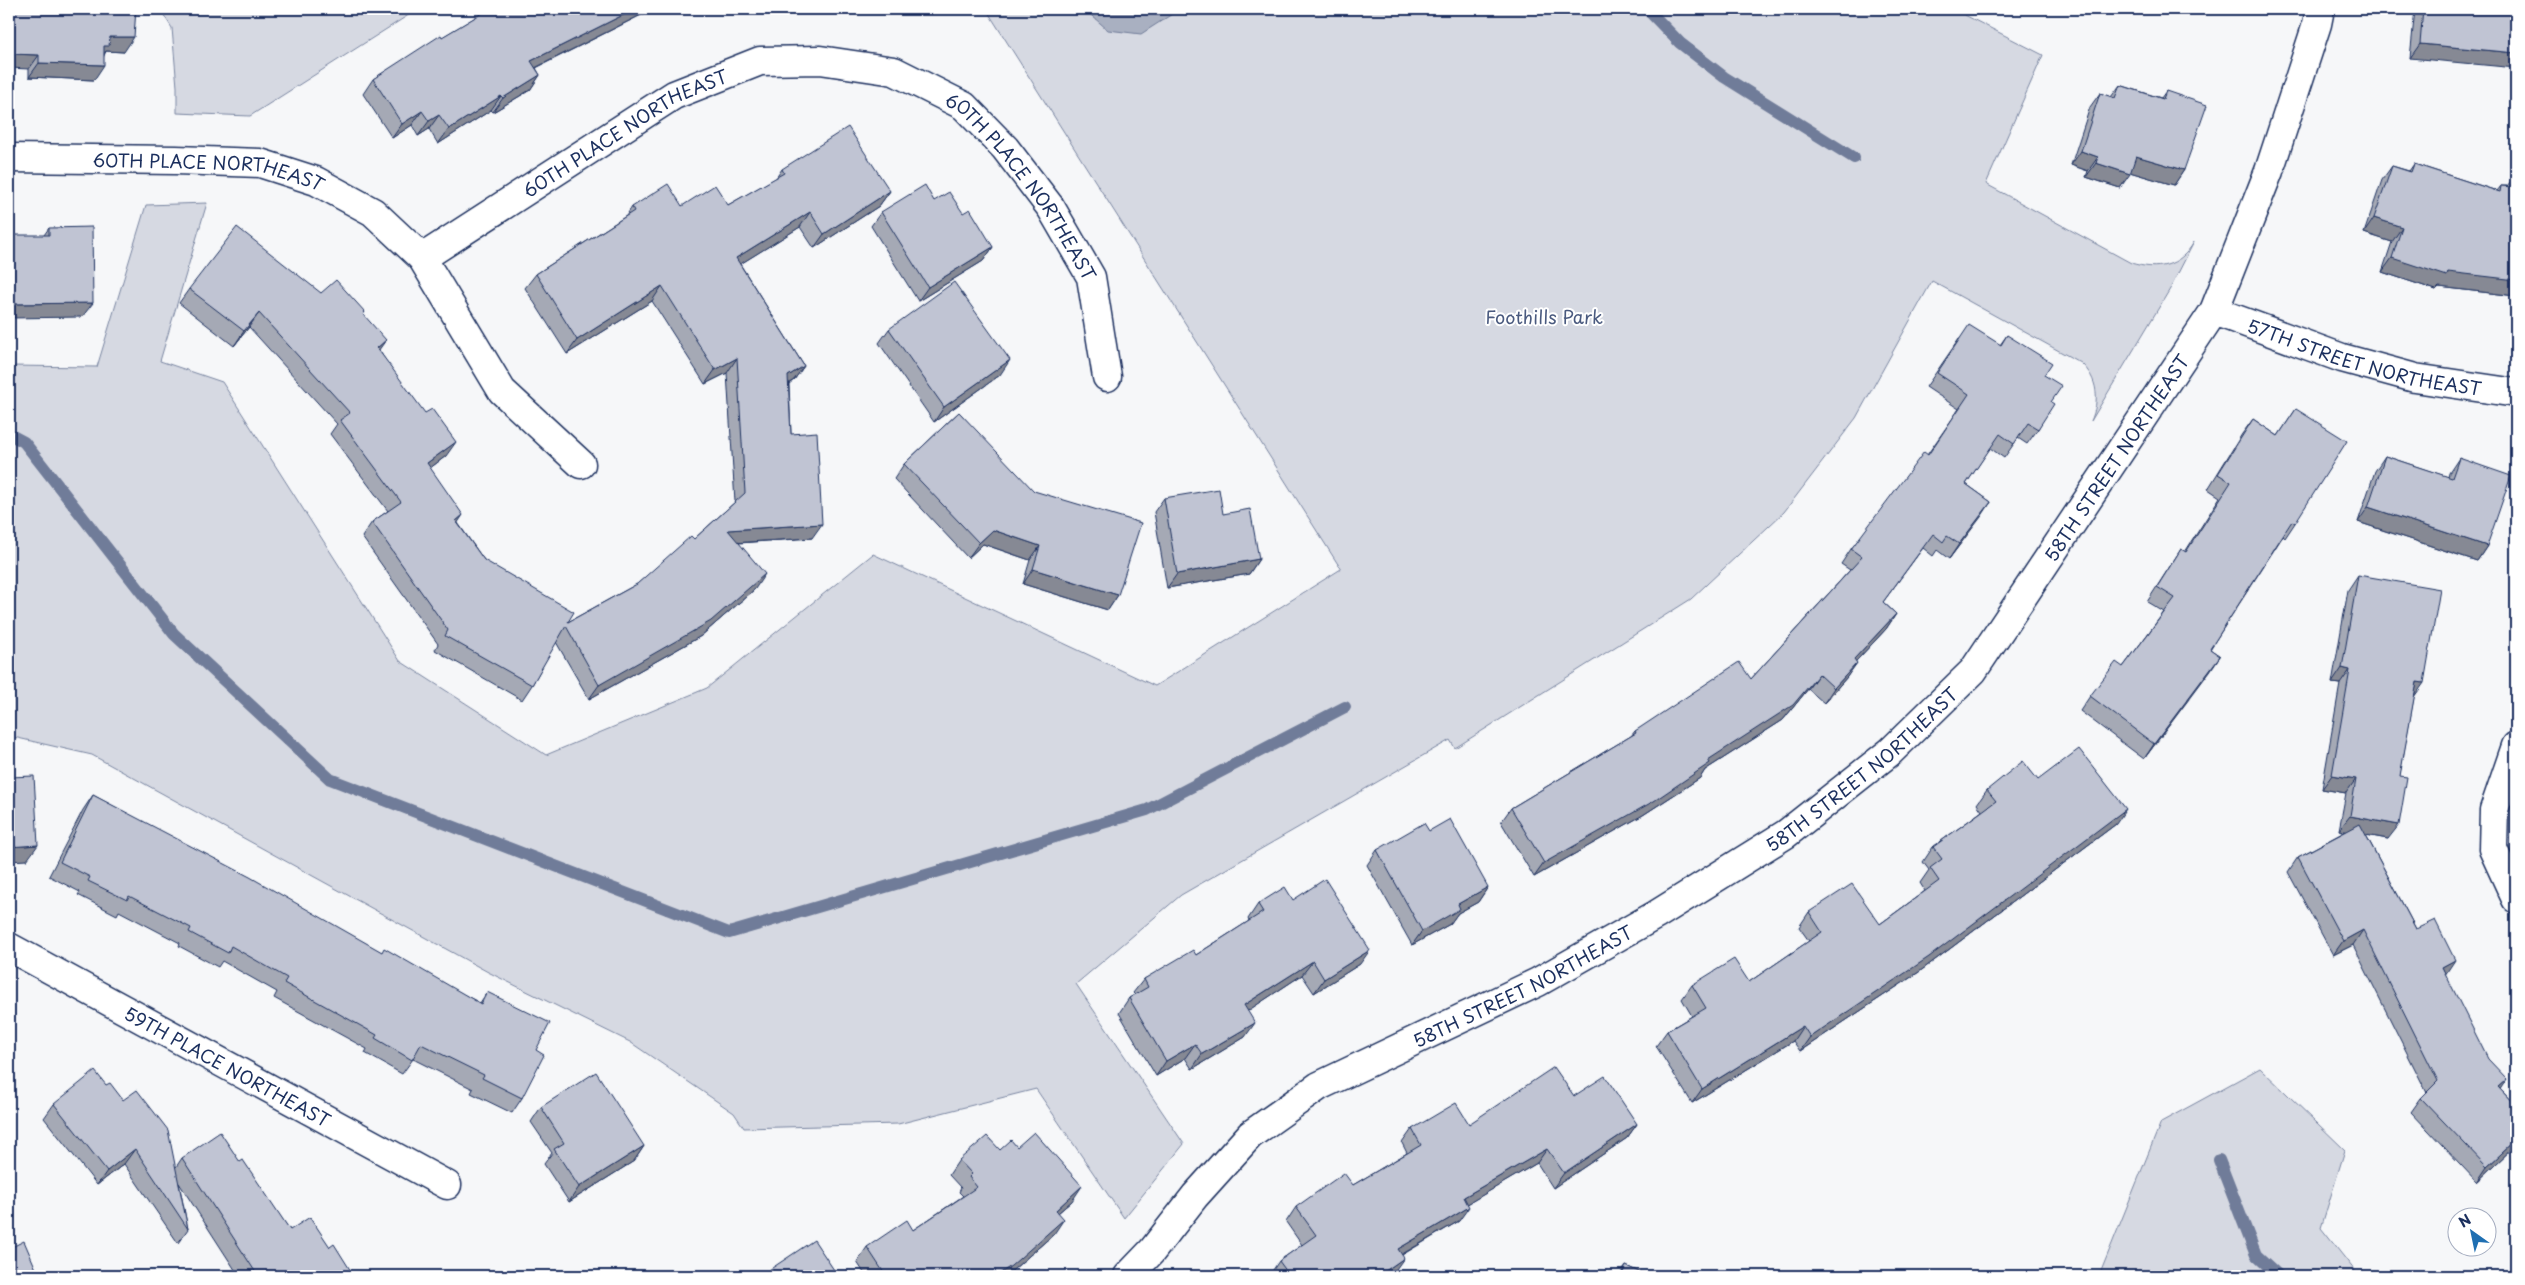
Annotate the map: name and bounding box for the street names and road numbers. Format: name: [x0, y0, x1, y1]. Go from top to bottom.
street label: 60TH PLACE NORTHEAST: [517, 61, 732, 203]
street label: 60TH PLACE NORTHEAST: [941, 85, 1104, 286]
street label: 60TH PLACE NORTHEAST: [92, 146, 331, 197]
street label: 57TH STREET NORTHEAST: [2244, 311, 2484, 401]
street label: 58TH STREET NORTHEAST: [2037, 348, 2195, 566]
street label: 58TH STREET NORTHEAST: [1760, 680, 1964, 857]
street label: 58TH STREET NORTHEAST: [1408, 917, 1638, 1053]
street label: 59TH PLACE NORTHEAST: [120, 999, 336, 1133]

